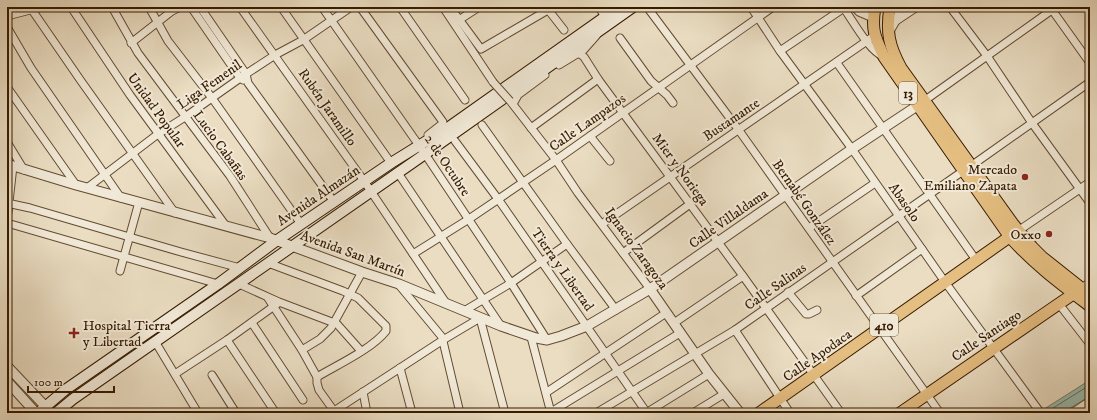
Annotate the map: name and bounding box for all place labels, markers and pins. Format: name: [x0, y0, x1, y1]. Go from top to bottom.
place label: Mercado Emiliano Zapata: [924, 161, 1017, 195]
marker: Mercado Emiliano Zapata: [1020, 172, 1030, 182]
place label: Oxxo: [1011, 226, 1041, 244]
marker: Oxxo: [1044, 229, 1054, 239]
place label: Hospital Tierra y Libertad: [83, 317, 171, 351]
marker: Hospital Tierra y Libertad: [68, 327, 80, 339]

